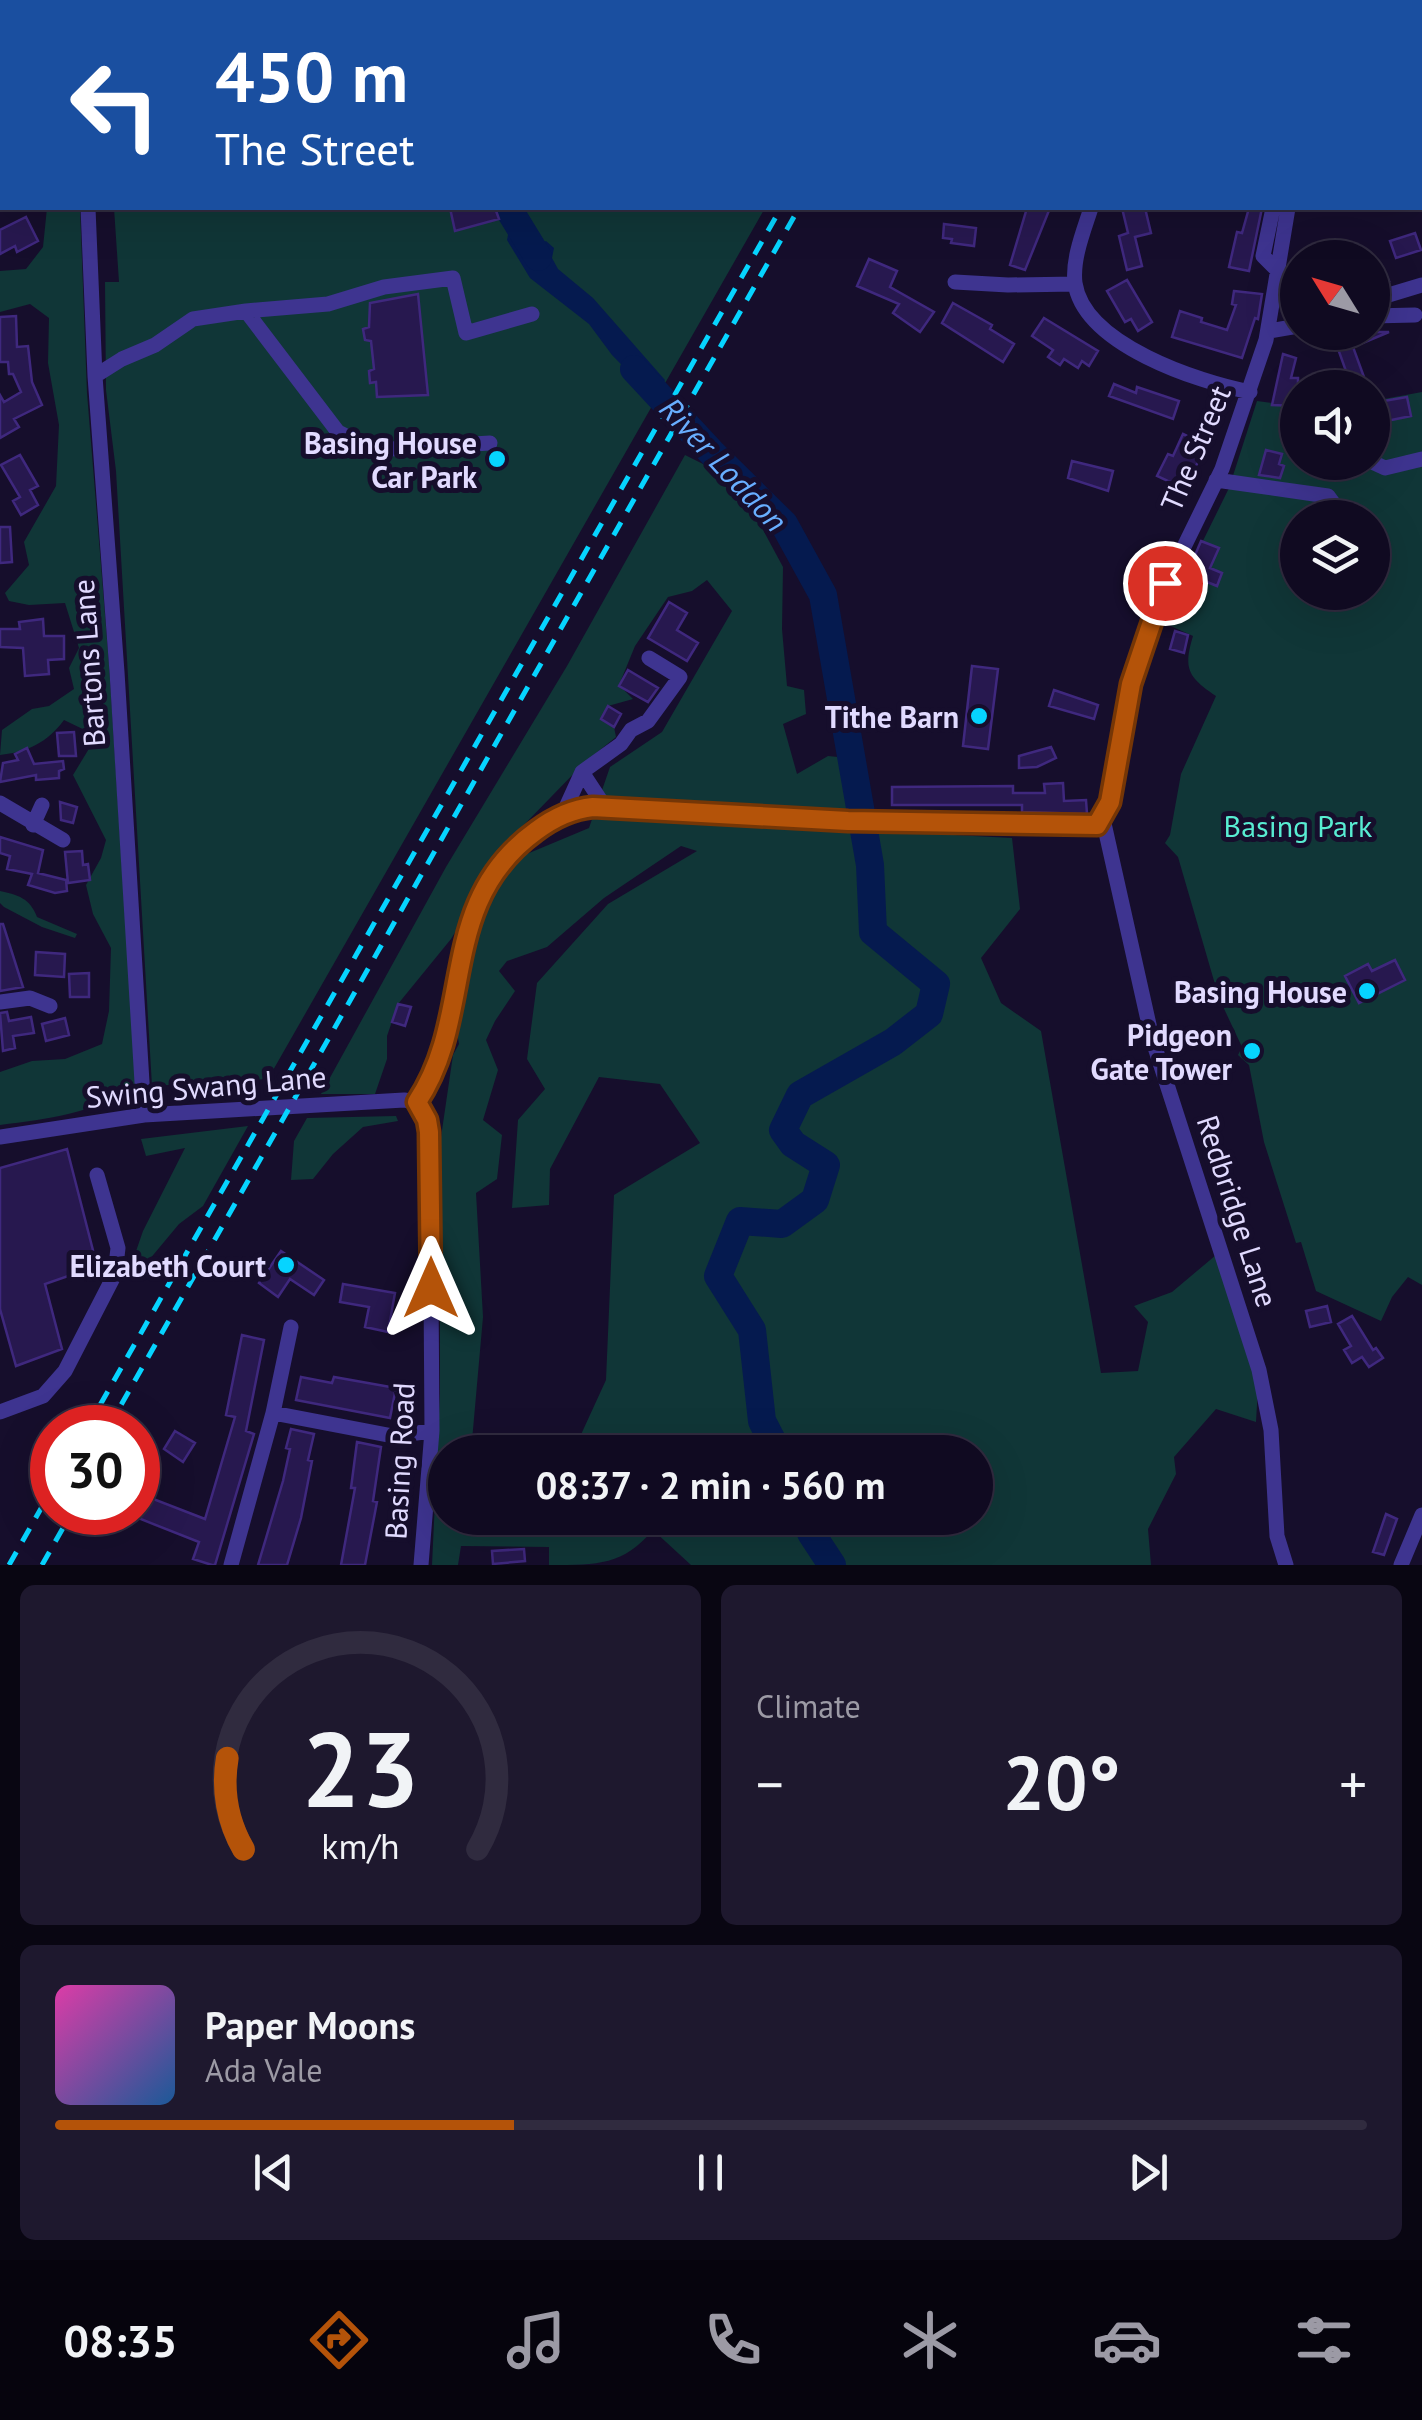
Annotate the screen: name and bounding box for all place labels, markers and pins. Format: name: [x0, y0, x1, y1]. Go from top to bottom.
place label: Basing House Car Park: [304, 423, 477, 496]
marker: Basing House Car Park: [486, 448, 508, 470]
pin: [1123, 541, 1208, 626]
place label: Tithe Barn: [825, 697, 959, 736]
marker: Tithe Barn: [968, 705, 990, 727]
place label: Basing House: [1174, 972, 1347, 1011]
marker: Basing House: [1356, 980, 1378, 1002]
place label: Pidgeon Gate Tower: [1091, 1015, 1232, 1088]
marker: Pidgeon Gate Tower: [1241, 1040, 1263, 1062]
place label: Elizabeth Court: [70, 1246, 267, 1285]
marker: Elizabeth Court: [275, 1254, 297, 1276]

